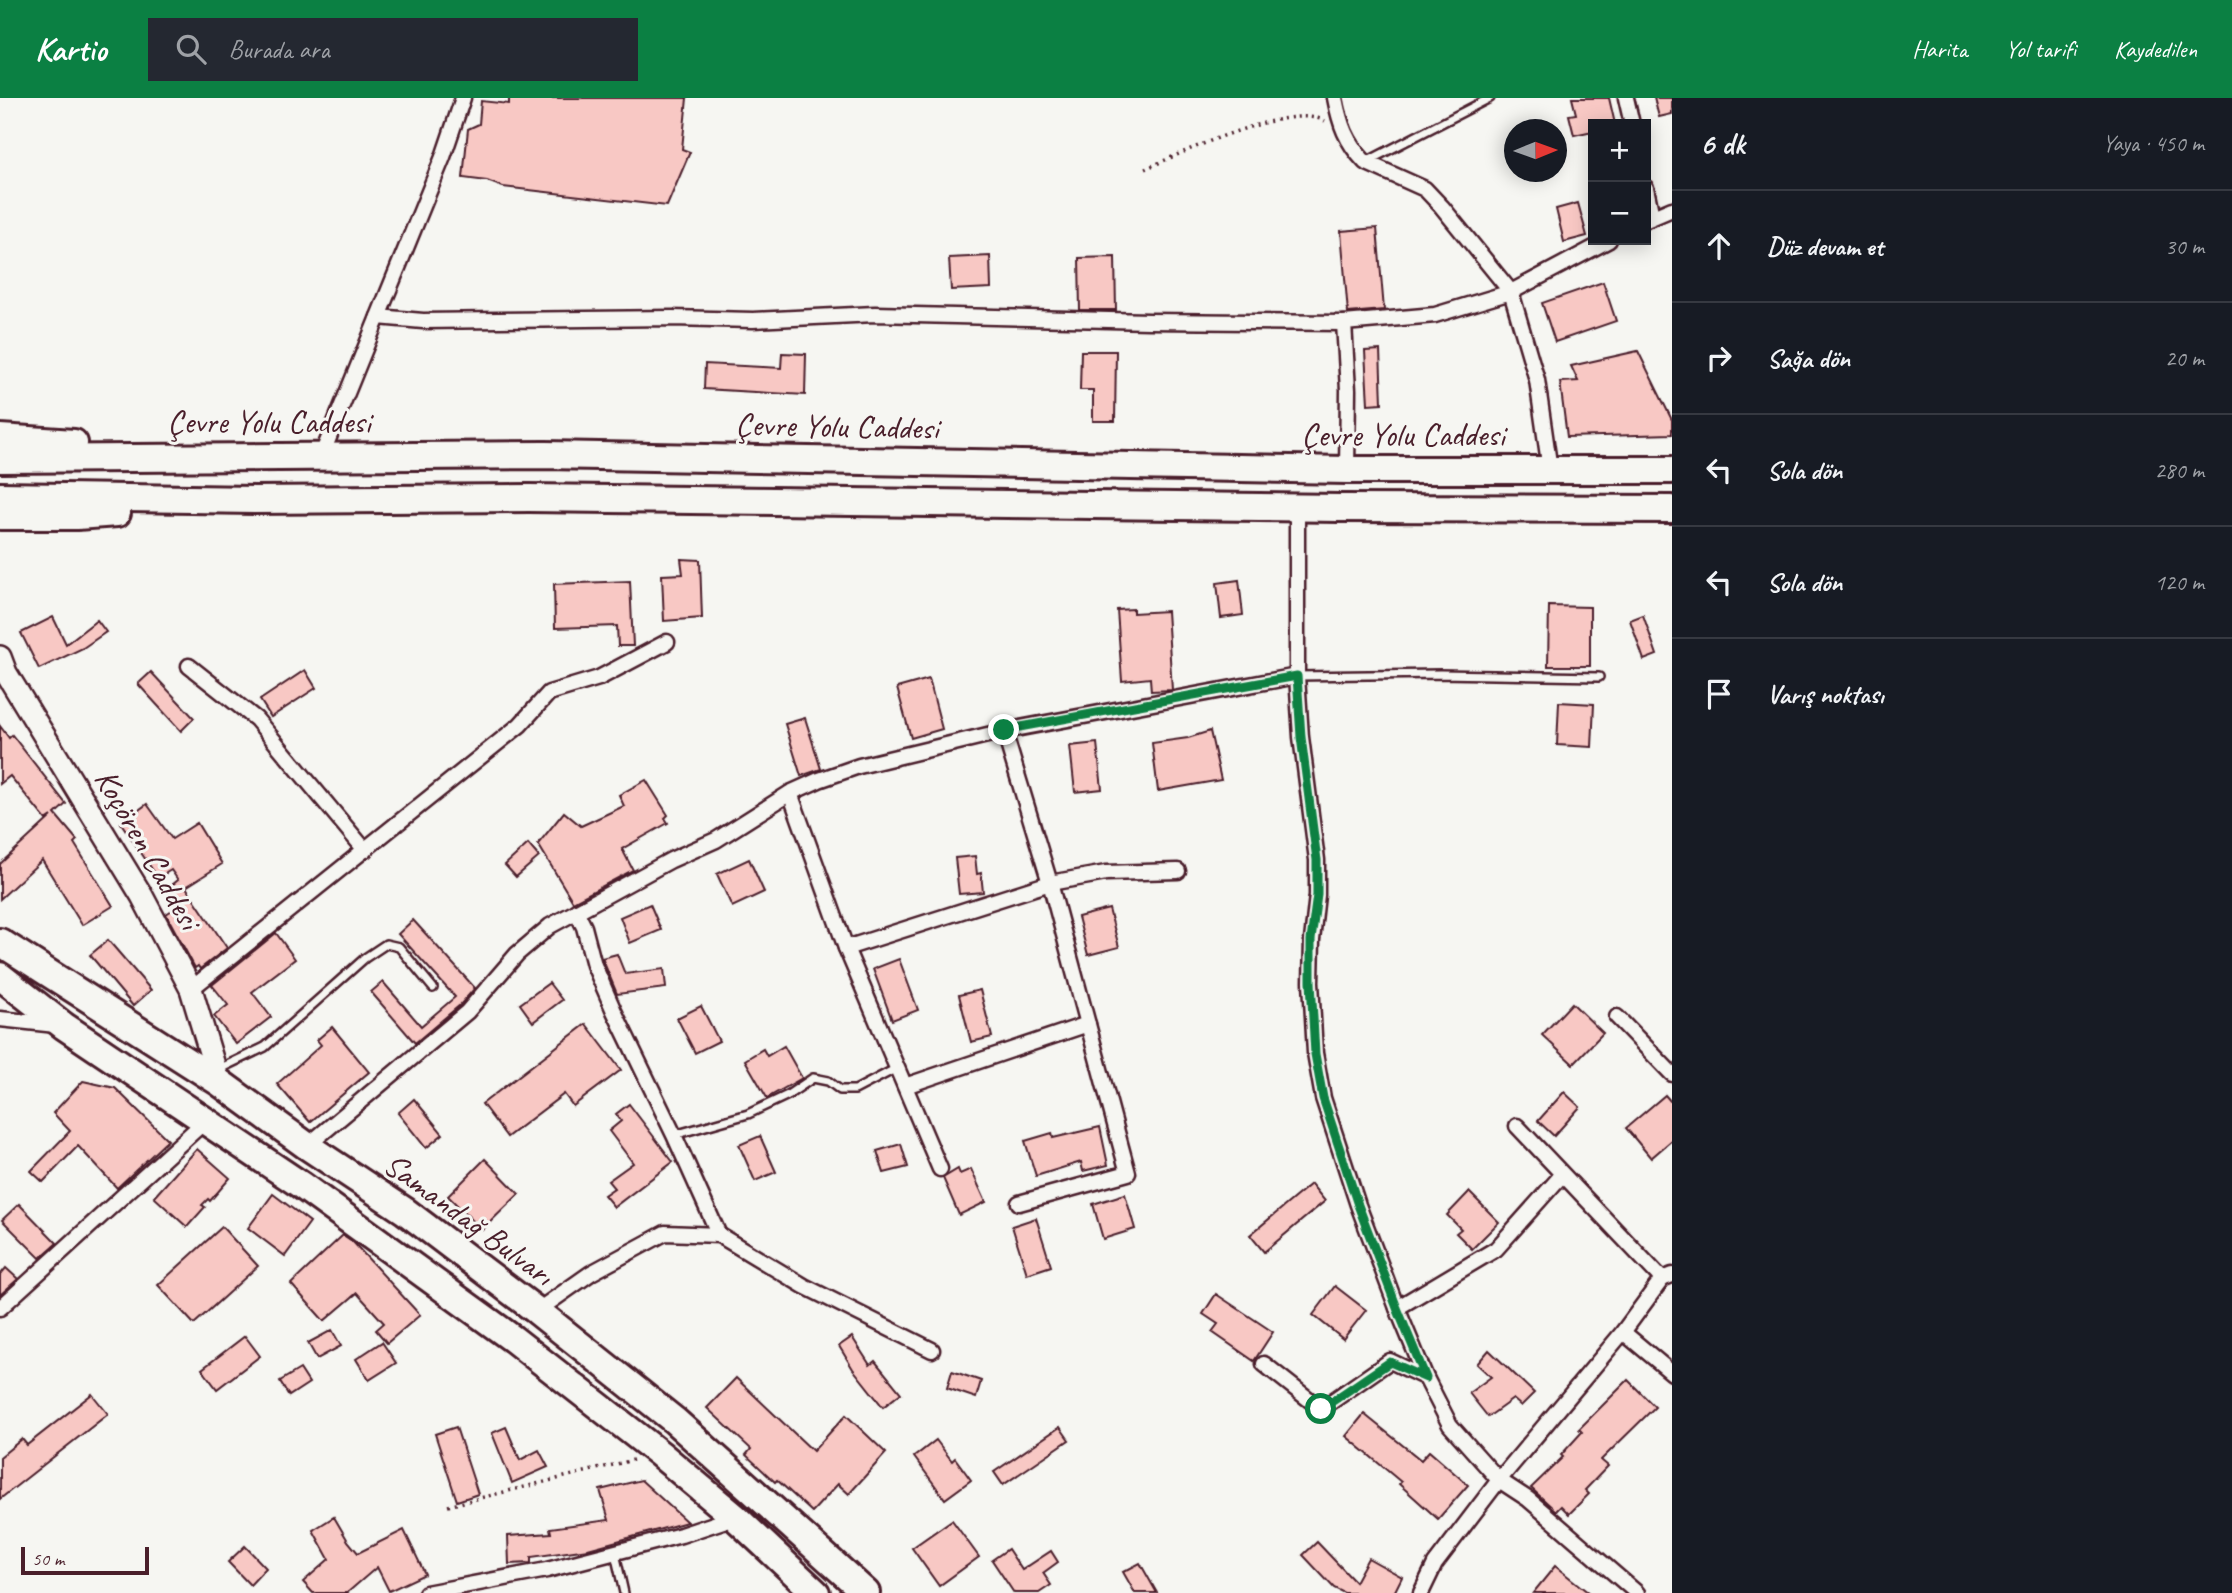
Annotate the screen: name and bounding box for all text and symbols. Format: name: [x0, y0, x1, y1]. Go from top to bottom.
search box: [148, 18, 638, 81]
text: Kartio: [35, 28, 106, 70]
icon: search: [172, 30, 210, 68]
text: Burada ara: [228, 33, 330, 66]
text: Harita: [1912, 34, 1967, 64]
text: Yol tarifi: [2005, 34, 2076, 64]
text: Kaydedilen: [2114, 34, 2197, 64]
north arrow: [1504, 119, 1567, 182]
map controls: [1588, 119, 1651, 245]
button: +: [1588, 119, 1651, 182]
text: 6 dk: [1700, 125, 1745, 163]
text: Yaya · 450 m: [2102, 129, 2204, 158]
button: −: [1588, 182, 1651, 245]
icon: ahead: [1700, 227, 1738, 265]
text: Düz devam et: [1767, 230, 1883, 263]
text: 30 m: [2165, 232, 2204, 261]
icon: right: [1700, 339, 1738, 377]
text: Sağa dön: [1767, 342, 1850, 375]
text: 20 m: [2165, 344, 2204, 373]
street label: Çevre Yolu Caddesi: [167, 401, 375, 443]
street label: Çevre Yolu Caddesi: [735, 403, 943, 449]
street label: Çevre Yolu Caddesi: [1301, 414, 1509, 456]
icon: left: [1700, 451, 1738, 489]
text: Sola dön: [1767, 454, 1842, 487]
text: 280 m: [2155, 456, 2204, 485]
icon: left: [1700, 563, 1738, 601]
text: Sola dön: [1767, 566, 1842, 599]
text: 120 m: [2155, 568, 2204, 597]
icon: arrive: [1700, 675, 1738, 713]
text: Varış noktası: [1767, 678, 1884, 711]
route end: [988, 714, 1019, 745]
street label: Koçören Caddesi: [85, 761, 213, 940]
street label: Samandağ Bulvarı: [376, 1143, 564, 1296]
route start: [1305, 1393, 1336, 1424]
scale bar: [21, 1544, 149, 1576]
text: 50 m: [32, 1547, 64, 1571]

